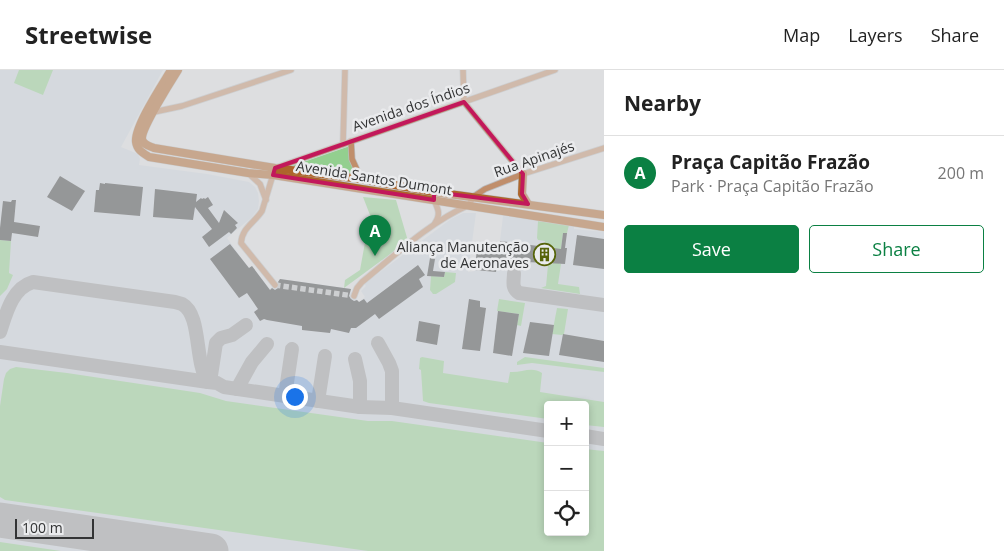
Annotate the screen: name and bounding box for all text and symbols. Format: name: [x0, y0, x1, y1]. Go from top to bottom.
text: Streetwise: [25, 18, 152, 51]
text: Map: [783, 23, 820, 47]
text: Layers: [848, 23, 903, 47]
text: Share: [931, 23, 979, 47]
street label: Avenida dos Índios: [350, 77, 472, 135]
text: Nearby: [624, 89, 701, 117]
street label: Rua Apinajés: [491, 136, 577, 181]
text: Praça Capitão Frazão: [671, 149, 870, 175]
street label: Avenida Santos Dumont: [295, 156, 453, 199]
text: A: [634, 162, 646, 184]
text: 200 m: [938, 162, 984, 184]
text: Park · Praça Capitão Frazão: [671, 175, 874, 197]
pin: A: [359, 215, 391, 256]
button: Save: [624, 225, 799, 273]
button: Share: [809, 225, 984, 273]
place label: Aliança Manutenção de Aeronaves: [397, 237, 529, 272]
building icon: Aliança Manutenção de Aeronaves: [533, 243, 557, 267]
your location: [282, 384, 308, 410]
map controls: [544, 401, 589, 536]
button: +: [544, 401, 589, 446]
button: −: [544, 446, 589, 491]
button: locate: [544, 491, 589, 536]
scale bar: [15, 516, 94, 539]
text: 100 m: [22, 518, 63, 537]

